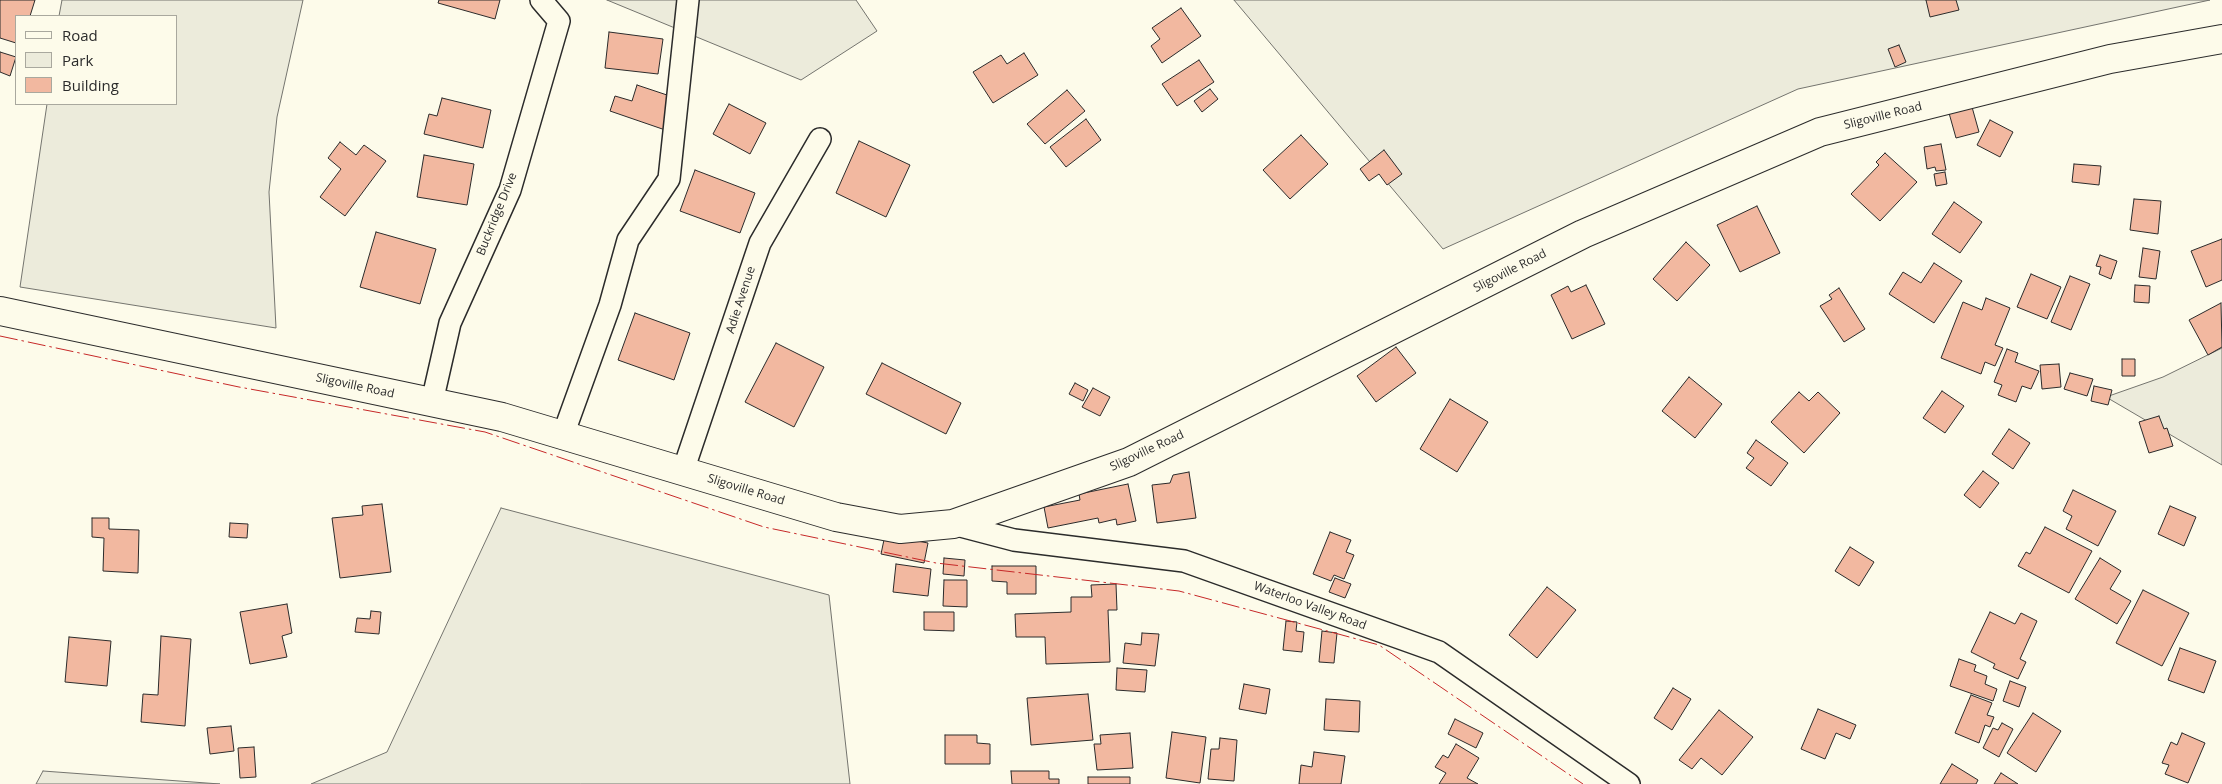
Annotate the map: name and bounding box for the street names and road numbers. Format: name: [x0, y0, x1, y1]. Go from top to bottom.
street label: Sligoville Road: [1842, 99, 1924, 133]
street label: Buckridge Drive: [474, 170, 520, 258]
street label: Sligoville Road: [1471, 246, 1549, 296]
street label: Adie Avenue: [723, 265, 759, 335]
street label: Sligoville Road: [314, 371, 396, 401]
street label: Sligoville Road: [1108, 428, 1186, 474]
street label: Sligoville Road: [706, 471, 786, 509]
street label: Waterloo Valley Road: [1252, 579, 1368, 633]

